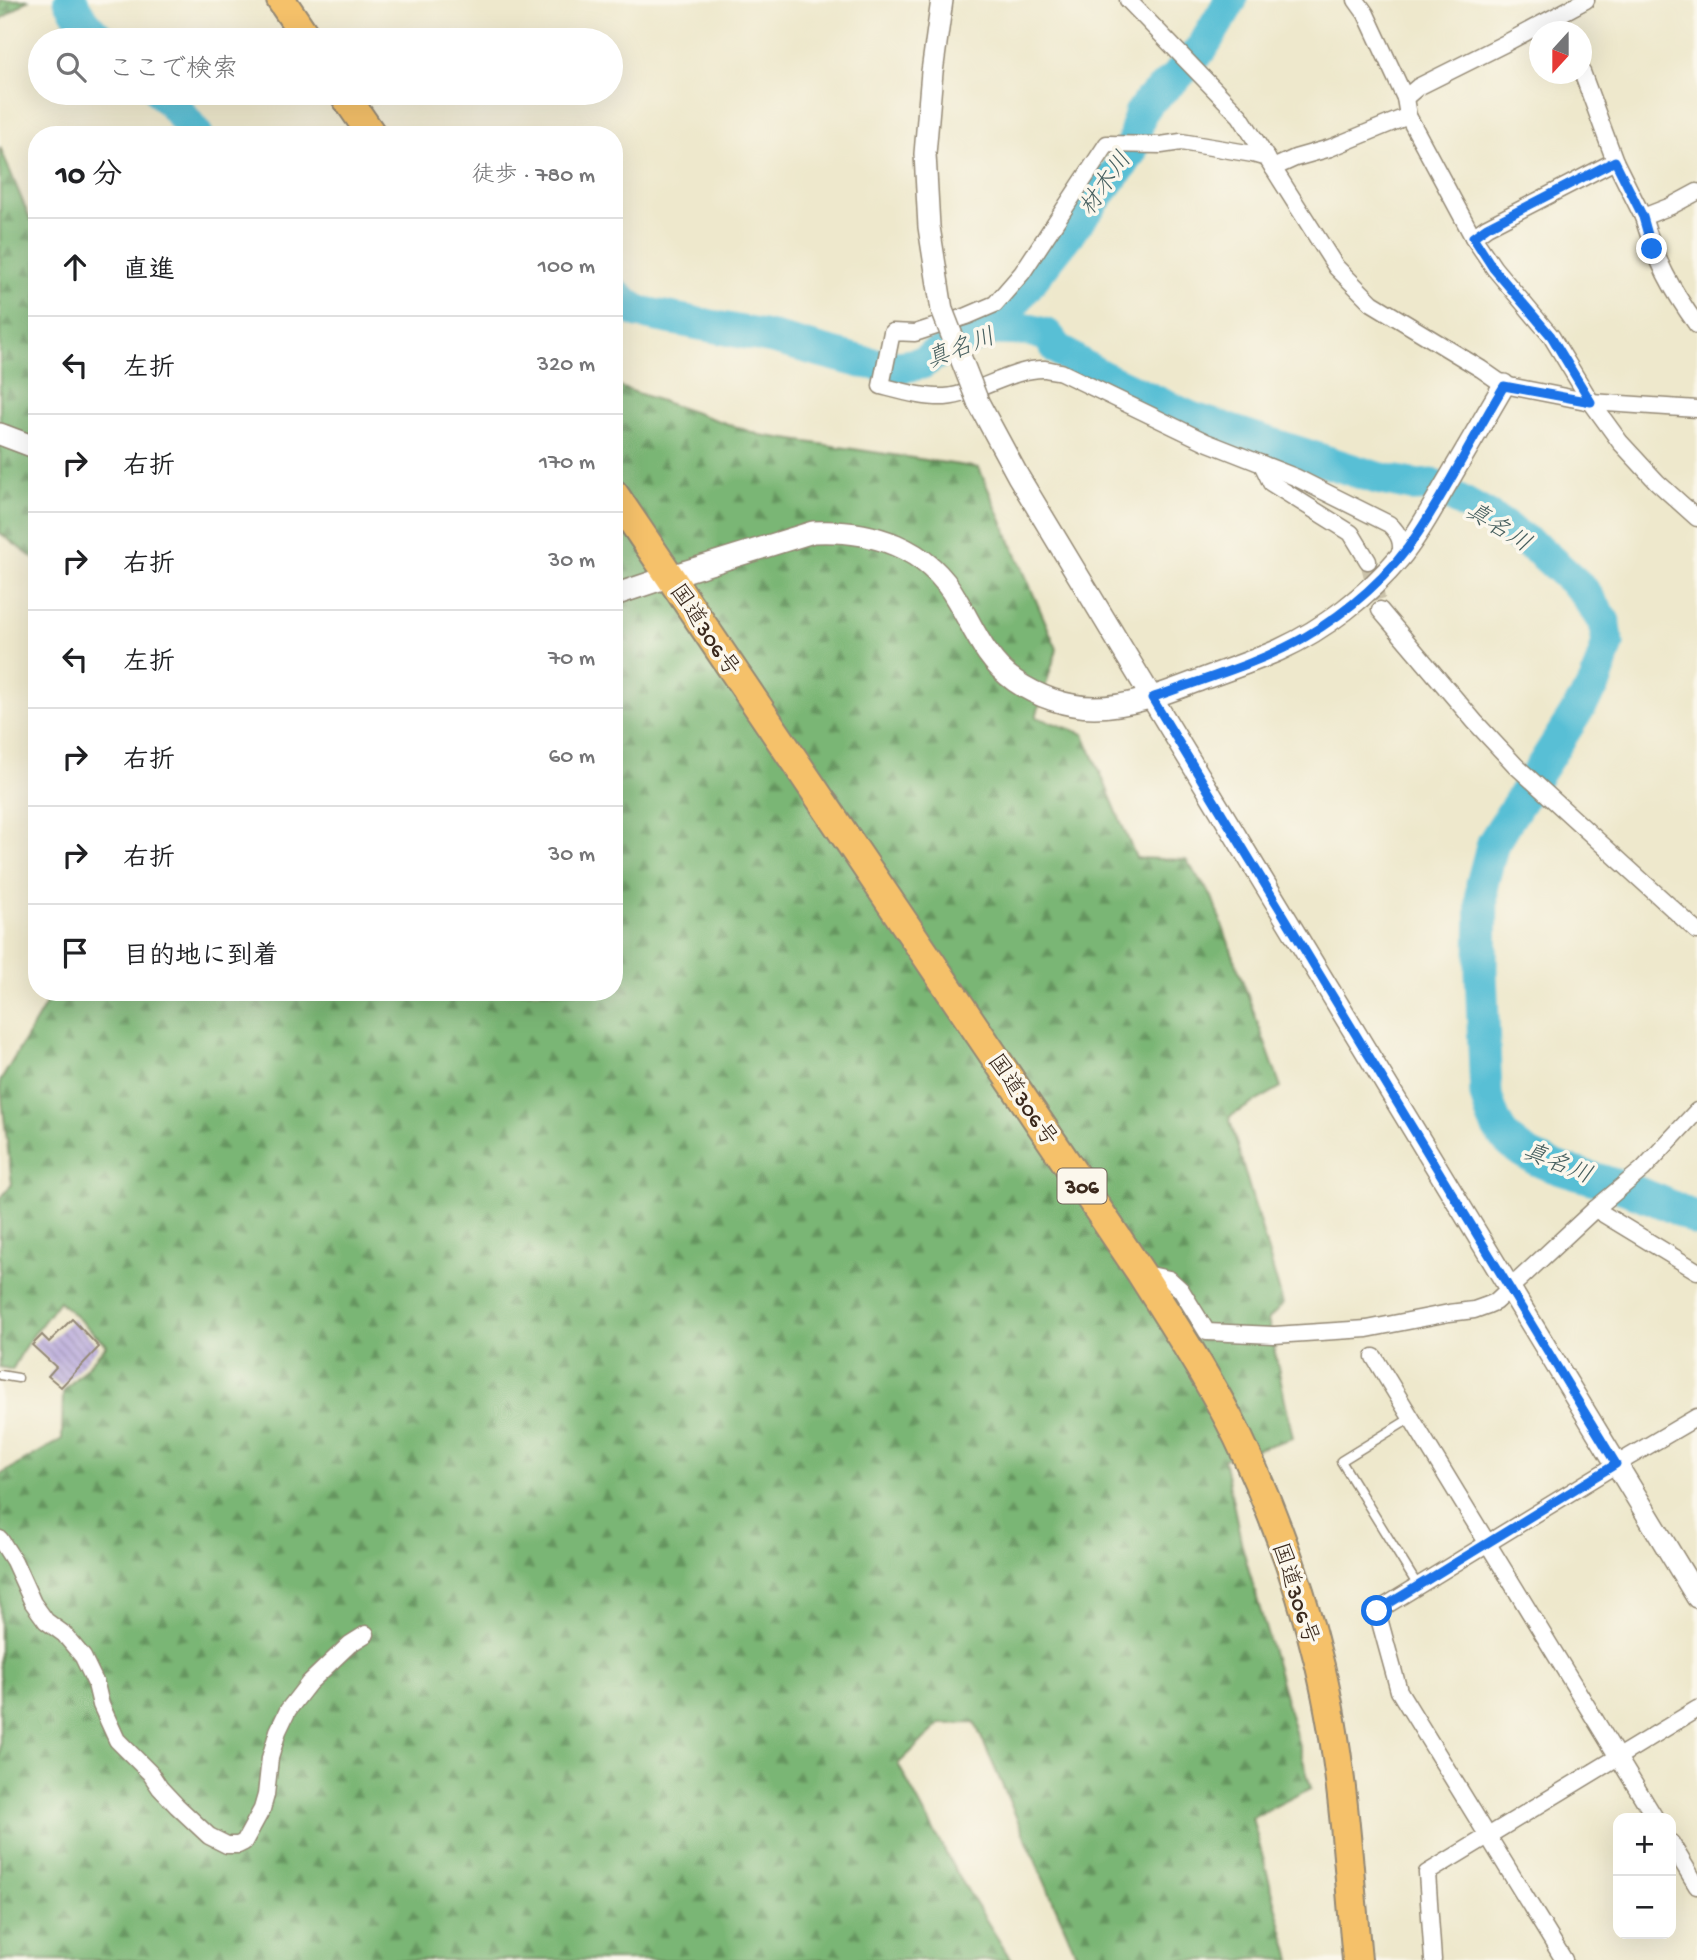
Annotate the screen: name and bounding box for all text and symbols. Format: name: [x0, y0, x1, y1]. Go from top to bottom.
north arrow: [1529, 21, 1592, 84]
search box: [28, 28, 623, 105]
icon: search: [52, 48, 90, 86]
text: ここで検索: [108, 56, 238, 87]
water label: 材木川: [1074, 147, 1139, 223]
text: 10 分: [56, 160, 122, 195]
text: 徒歩 · 780 m: [471, 163, 595, 190]
route end: [1636, 233, 1667, 264]
icon: ahead: [56, 248, 94, 286]
text: 100 m: [538, 254, 595, 281]
text: 直進: [123, 257, 175, 288]
water label: 真名川: [922, 323, 1000, 377]
icon: left: [56, 346, 94, 384]
text: 320 m: [537, 352, 595, 379]
text: 左折: [123, 355, 175, 386]
icon: right: [56, 444, 94, 482]
text: 170 m: [539, 450, 595, 477]
text: 右折: [123, 453, 175, 484]
water label: 真名川: [1459, 497, 1536, 560]
icon: right: [56, 542, 94, 580]
text: 30 m: [548, 548, 595, 575]
text: 右折: [123, 551, 175, 582]
street label: 国道306号: [662, 579, 745, 682]
icon: left: [56, 640, 94, 678]
text: 70 m: [548, 646, 595, 673]
text: 左折: [123, 649, 175, 680]
icon: right: [56, 738, 94, 776]
text: 60 m: [549, 744, 595, 771]
text: 右折: [123, 747, 175, 778]
icon: right: [56, 836, 94, 874]
text: 30 m: [548, 842, 595, 869]
text: 右折: [123, 845, 175, 876]
icon: arrive: [56, 934, 94, 972]
text: 目的地に到着: [123, 943, 279, 974]
street label: 国道306号: [980, 1049, 1063, 1152]
water label: 真名川: [1518, 1137, 1596, 1192]
road number: 306: [1058, 1168, 1106, 1204]
street label: 国道306号: [1265, 1539, 1324, 1648]
route start: [1361, 1595, 1392, 1626]
map controls: [1613, 1813, 1676, 1939]
button: +: [1613, 1813, 1676, 1876]
button: −: [1613, 1876, 1676, 1939]

